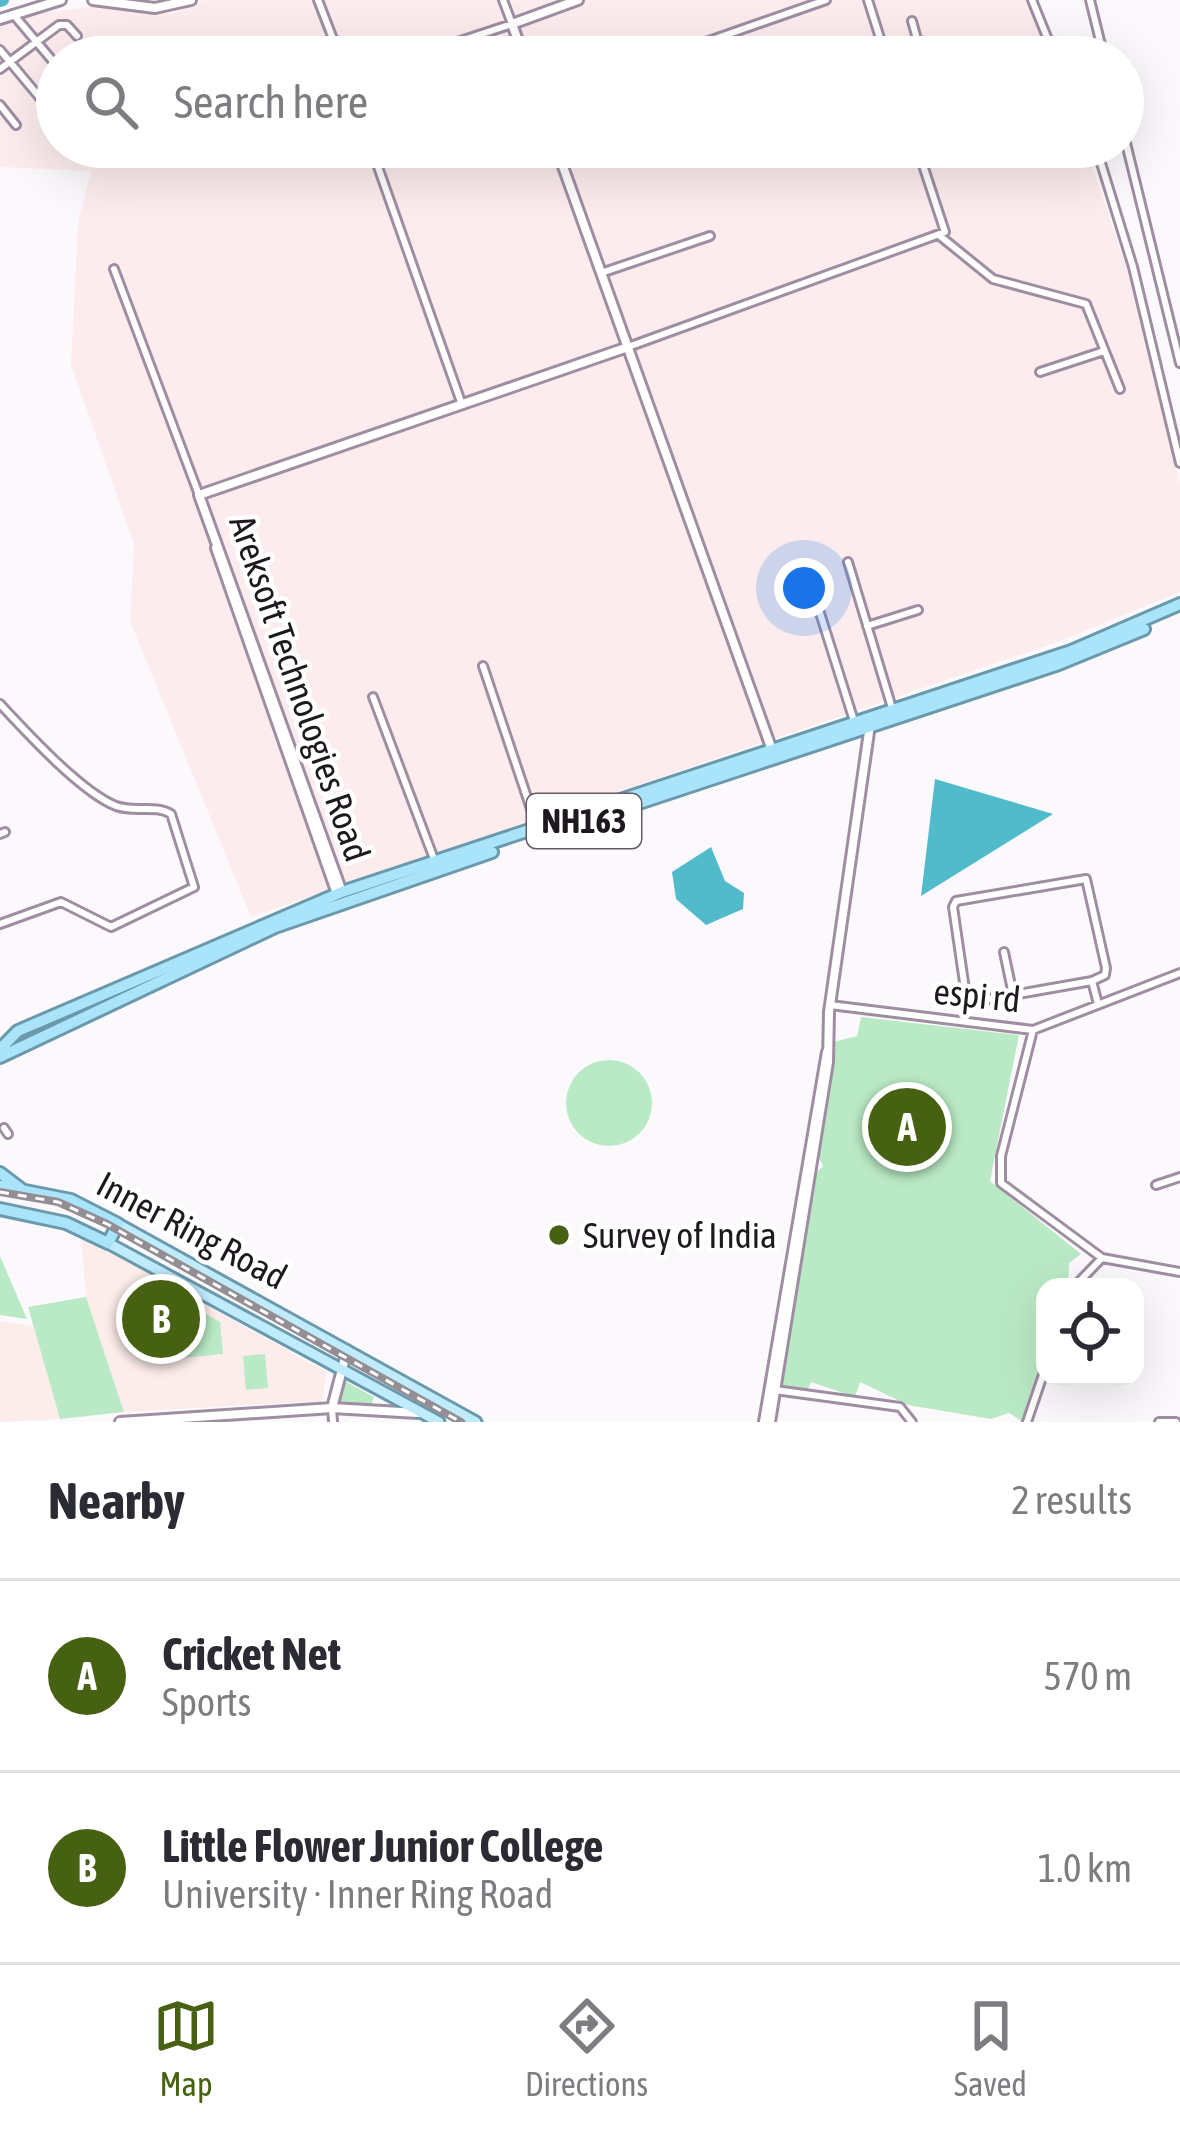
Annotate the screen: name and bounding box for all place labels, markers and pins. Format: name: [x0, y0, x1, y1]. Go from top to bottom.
pin: A: [868, 1082, 946, 1172]
place label: Survey of India: [583, 1214, 777, 1256]
marker: Survey of India: [546, 1222, 572, 1248]
pin: B: [122, 1274, 200, 1364]

